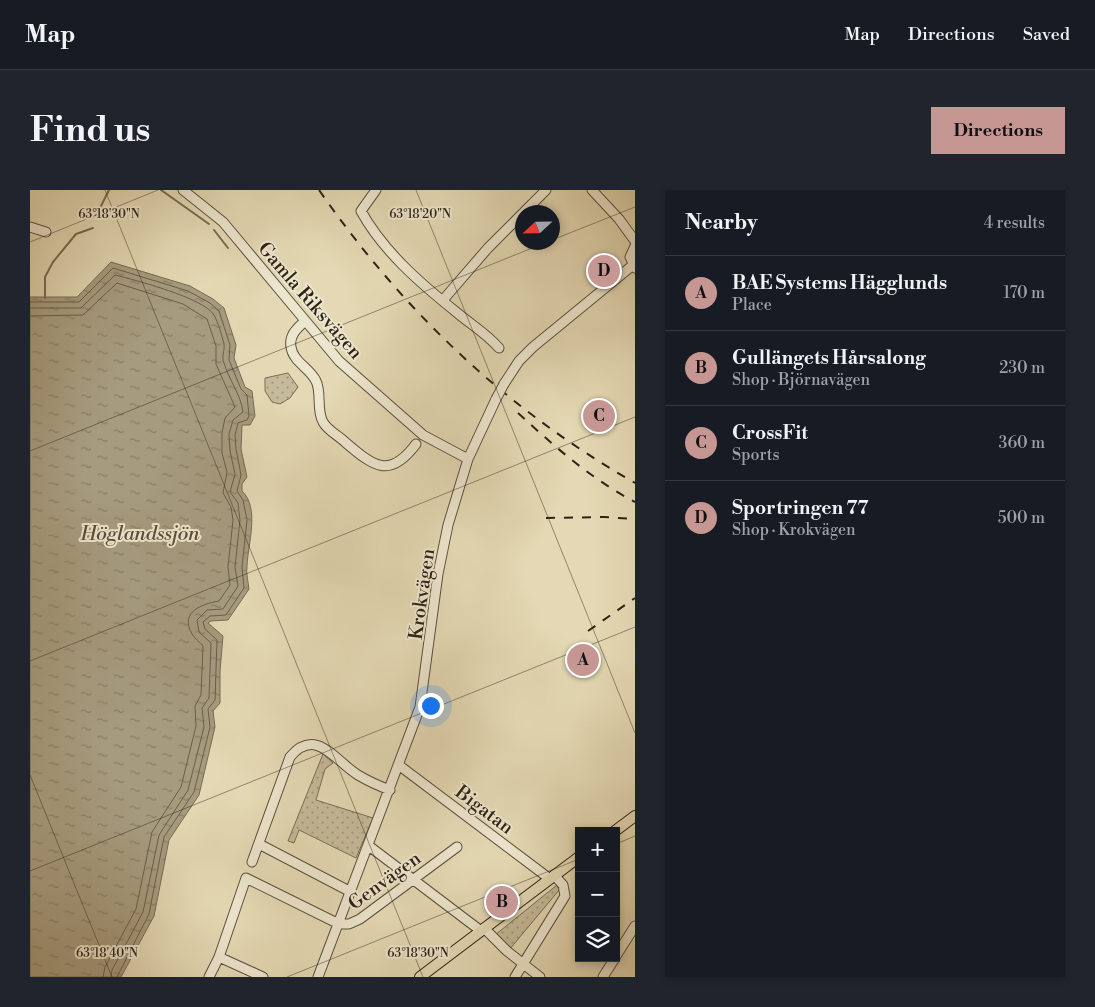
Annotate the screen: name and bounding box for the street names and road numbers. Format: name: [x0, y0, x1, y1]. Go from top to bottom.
street label: Gamla Riksvägen: [253, 237, 368, 364]
street label: Krokvägen: [404, 547, 440, 641]
street label: Bigatan: [450, 779, 518, 840]
street label: Genvägen: [343, 846, 426, 915]

